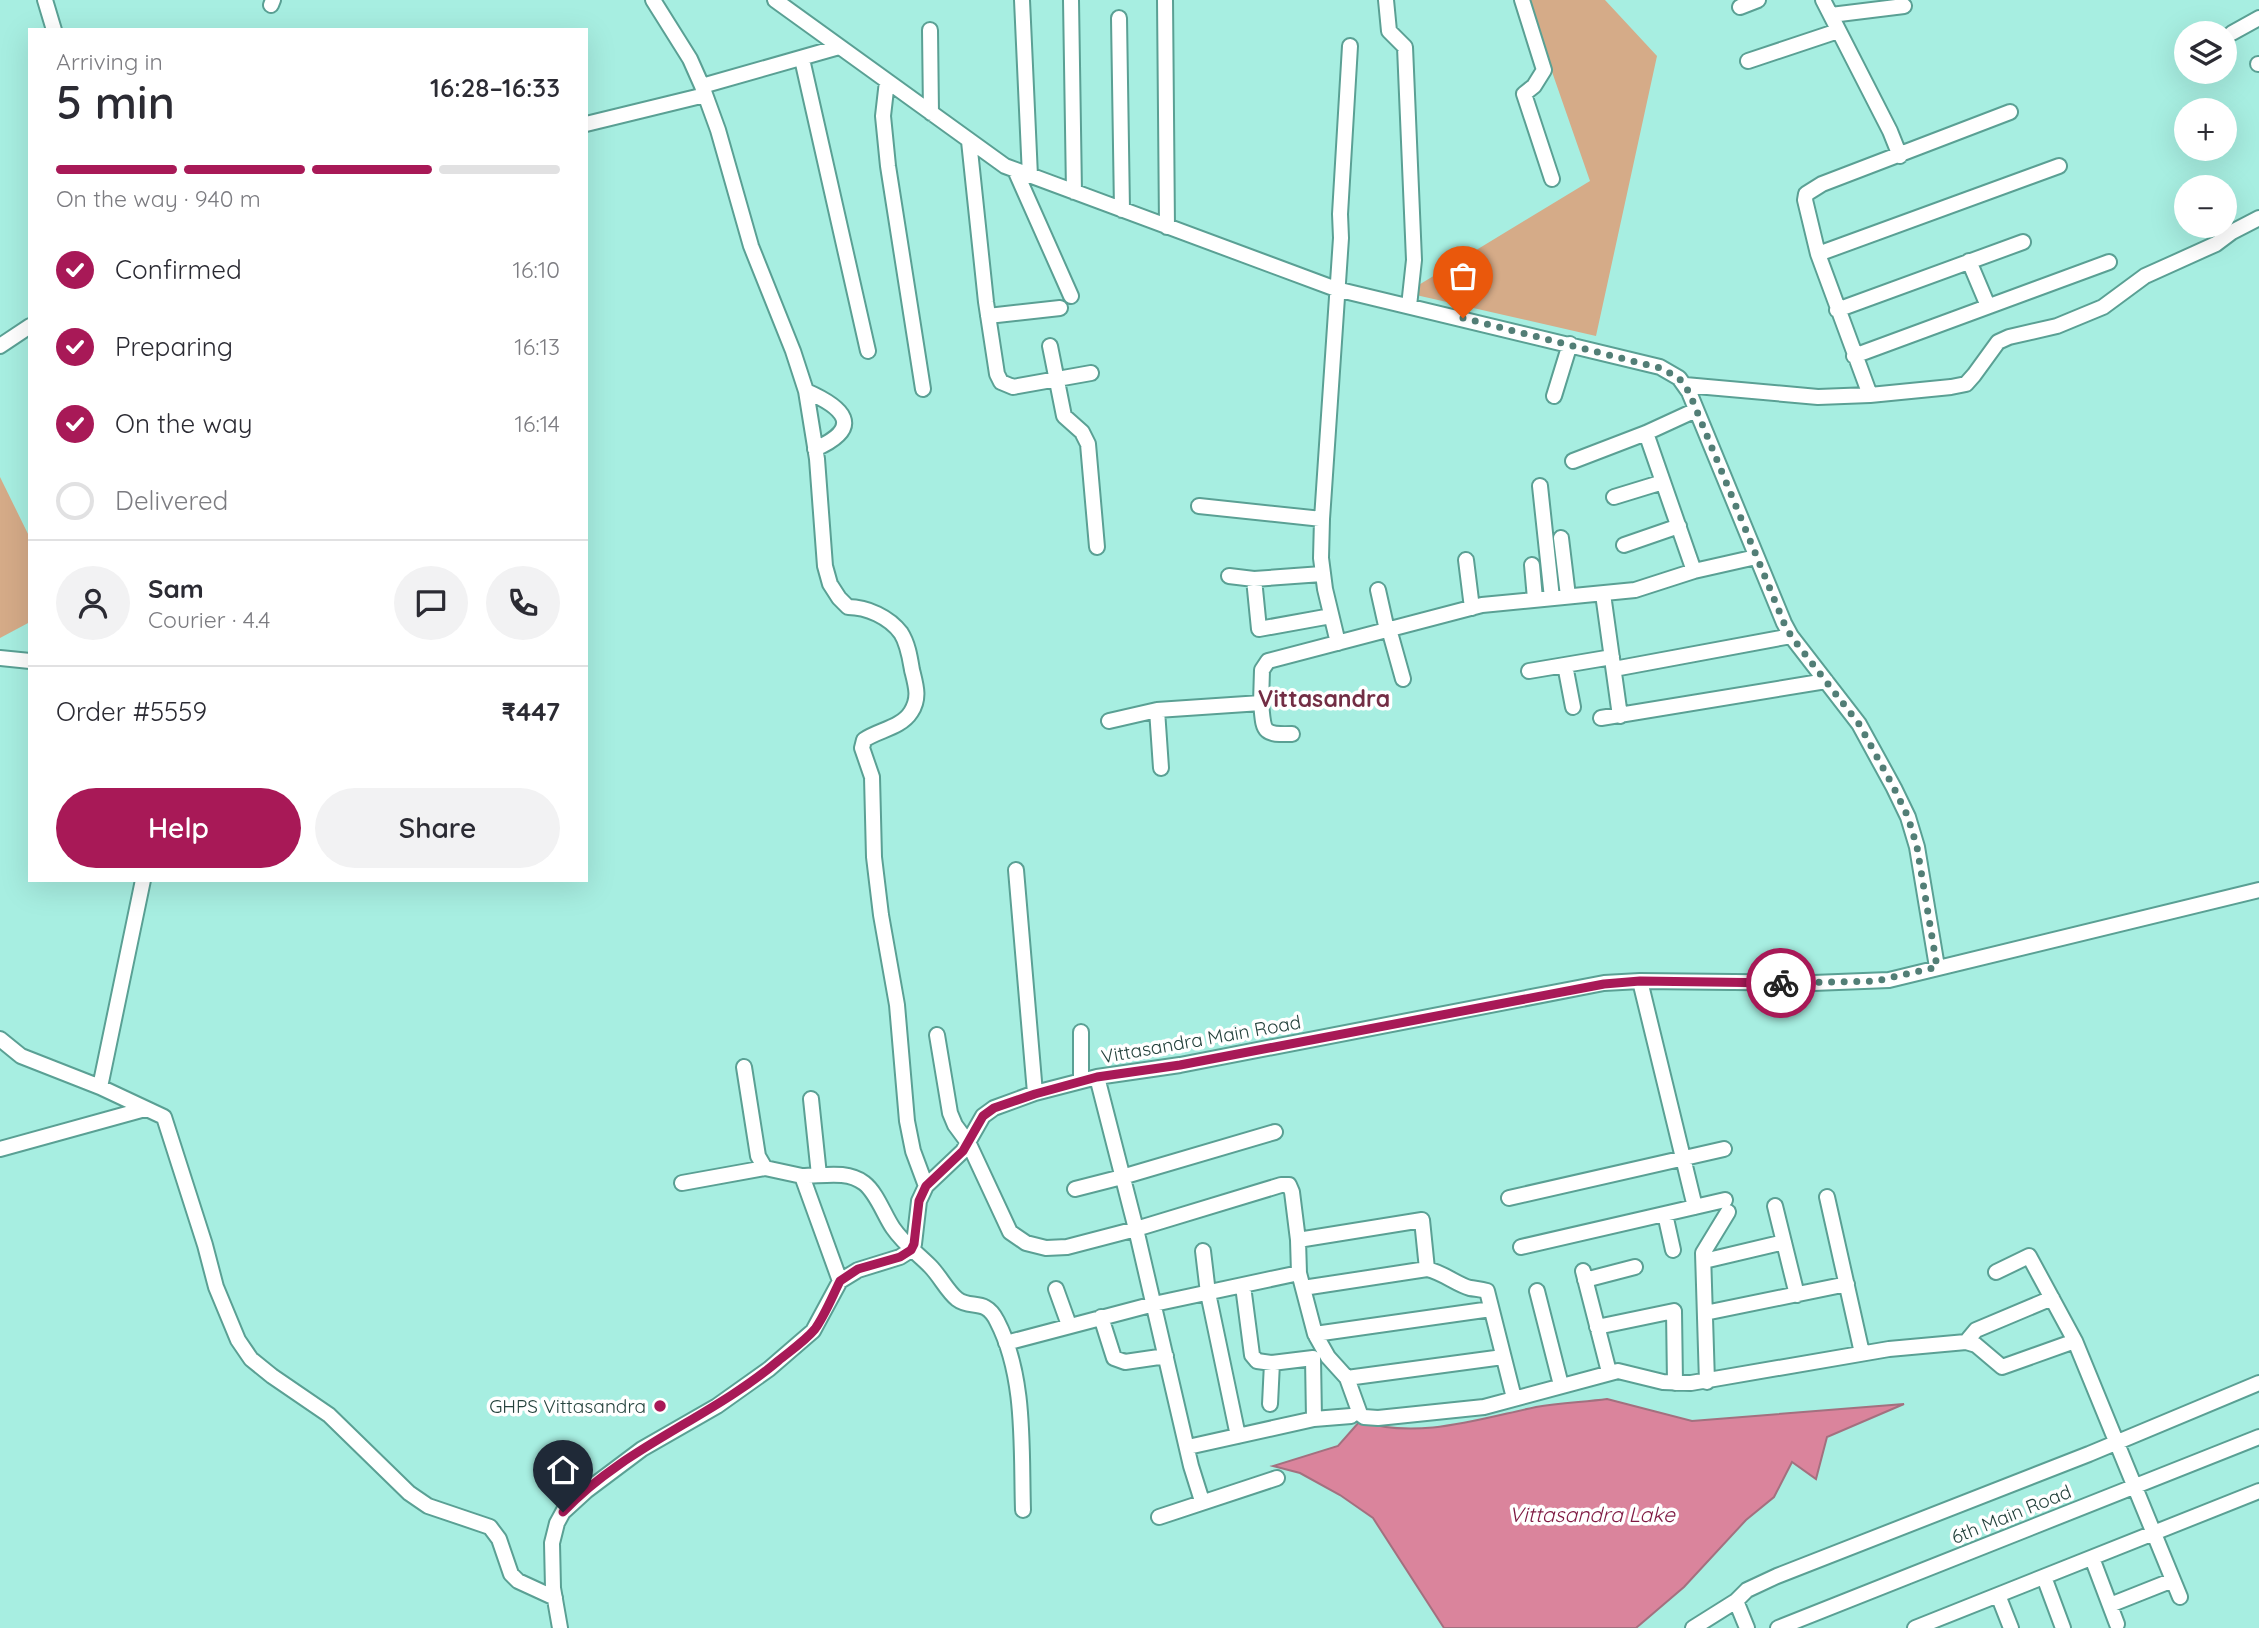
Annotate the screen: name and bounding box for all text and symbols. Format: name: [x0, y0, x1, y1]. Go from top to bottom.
map controls: [2174, 21, 2237, 238]
button: layers: [2174, 21, 2237, 84]
text: Arriving in: [56, 47, 163, 76]
text: 16:28–16:33: [430, 71, 560, 104]
text: 5 min: [56, 73, 175, 131]
button: +: [2174, 98, 2237, 161]
button: −: [2174, 175, 2237, 238]
text: On the way · 940 m: [56, 184, 261, 213]
pin: [1433, 246, 1493, 318]
icon: check: [56, 251, 94, 289]
text: Confirmed: [115, 253, 242, 286]
text: 16:10: [513, 255, 560, 284]
icon: bag: [1444, 257, 1482, 295]
icon: check: [56, 328, 94, 366]
text: Preparing: [115, 330, 233, 363]
text: 16:13: [514, 332, 560, 361]
icon: check: [56, 405, 94, 443]
text: On the way: [115, 407, 253, 440]
text: 16:14: [515, 409, 560, 438]
text: Delivered: [115, 484, 228, 517]
button: person: [56, 566, 130, 640]
button: chat: [394, 566, 468, 640]
button: phone: [486, 566, 560, 640]
text: Sam: [148, 572, 204, 605]
text: Courier · 4.4: [148, 605, 270, 634]
district label: Vittasandra: [1258, 684, 1390, 713]
text: Order #5559: [56, 695, 207, 728]
text: ₹447: [502, 695, 560, 728]
button: Help: [56, 788, 301, 868]
button: Share: [315, 788, 560, 868]
courier: [1746, 948, 1816, 1018]
icon: bike: [1762, 964, 1800, 1002]
street label: Vittasandra Main Road: [1099, 1010, 1303, 1068]
place label: GHPS Vittasandra: [489, 1394, 646, 1418]
marker: GHPS Vittasandra: [652, 1398, 668, 1414]
pin: [533, 1440, 593, 1512]
icon: home: [544, 1451, 582, 1489]
street label: 6th Main Road: [1948, 1479, 2074, 1549]
water label: Vittasandra Lake: [1509, 1501, 1676, 1527]

